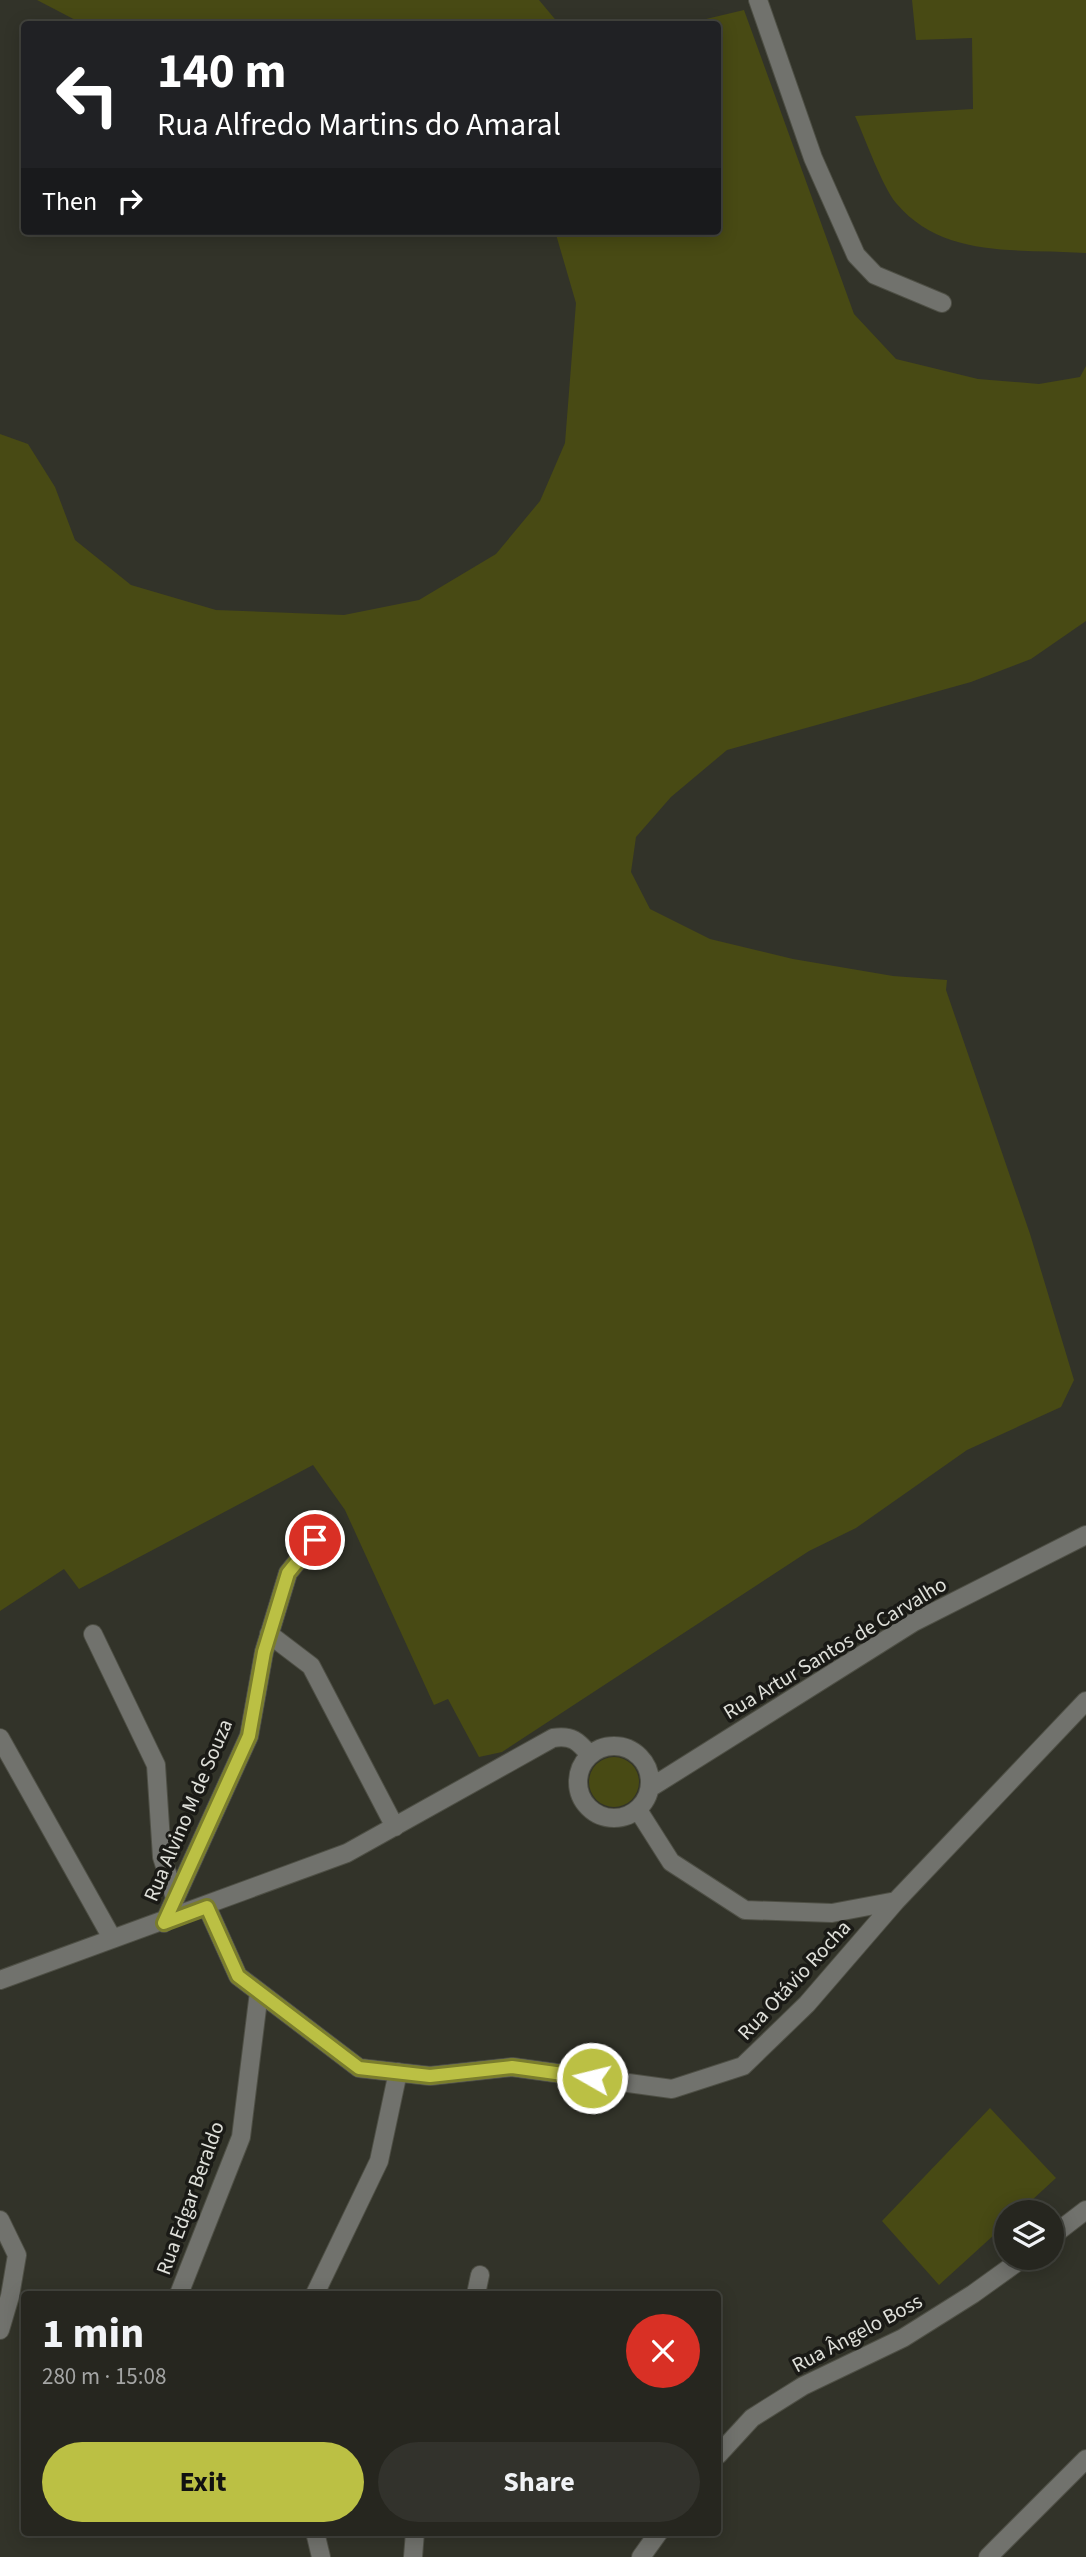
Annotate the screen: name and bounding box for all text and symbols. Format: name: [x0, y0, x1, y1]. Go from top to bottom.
text: 140 m: [157, 37, 286, 107]
icon: left: [42, 49, 133, 140]
text: Rua Alfredo Martins do Amaral: [157, 102, 561, 148]
icon: right: [111, 182, 149, 220]
text: Then: [42, 183, 97, 220]
pin: [285, 1510, 345, 1570]
icon: arrive: [296, 1521, 334, 1559]
street label: Rua Artur Santos de Carvalho: [718, 1569, 952, 1727]
street label: Rua Alvino M de Souza: [136, 1714, 240, 1906]
street label: Rua Otávio Rocha: [730, 1913, 858, 2047]
position arrow: [555, 2041, 629, 2115]
street label: Rua Edgar Beraldo: [148, 2117, 232, 2279]
map controls: [994, 2200, 1064, 2270]
button: layers: [994, 2200, 1064, 2270]
street label: Rua Ângelo Boss: [786, 2286, 928, 2380]
text: 1 min: [42, 2304, 144, 2364]
button: close: [626, 2314, 700, 2388]
text: 280 m · 15:08: [42, 2360, 166, 2393]
button: Exit: [42, 2442, 364, 2522]
button: Share: [378, 2442, 700, 2522]

